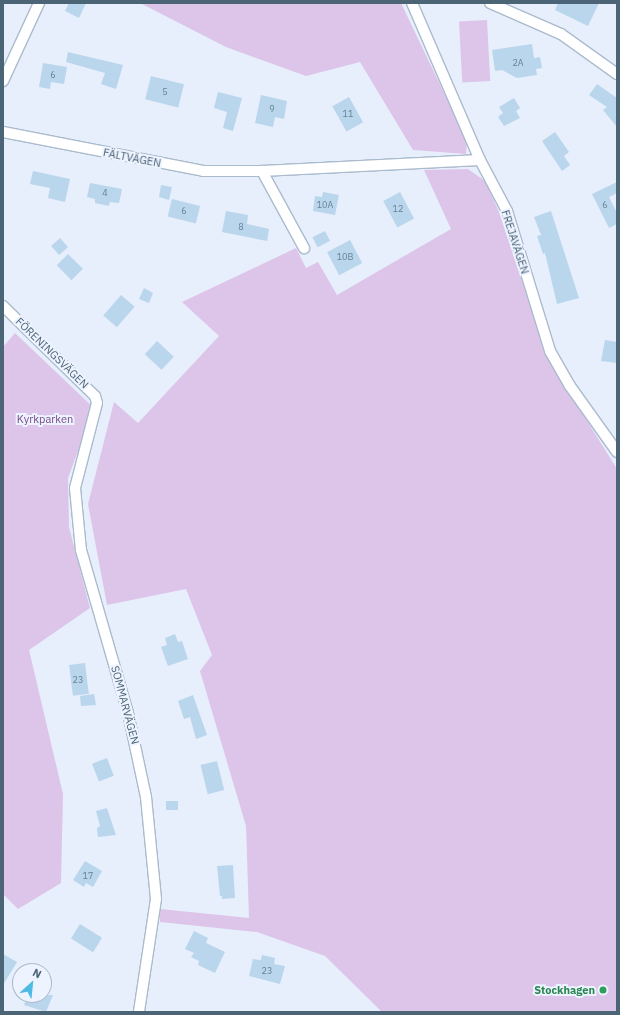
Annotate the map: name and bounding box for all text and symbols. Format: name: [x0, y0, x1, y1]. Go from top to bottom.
house number: 2A: [512, 58, 524, 68]
house number: 6: [50, 70, 56, 80]
house number: 5: [162, 87, 168, 97]
house number: 9: [269, 104, 275, 114]
house number: 11: [343, 109, 353, 119]
street label: FÄLTVÄGEN: [102, 146, 162, 170]
house number: 4: [102, 188, 108, 198]
house number: 10A: [317, 200, 333, 210]
house number: 6: [602, 200, 608, 210]
house number: 12: [393, 204, 403, 214]
house number: 6: [181, 206, 187, 216]
street label: FREJAVÄGEN: [498, 208, 532, 276]
house number: 8: [238, 222, 244, 232]
house number: 10B: [337, 252, 353, 262]
street label: FÖRENINGSVÄGEN: [13, 315, 91, 391]
park label: Kyrkparken: [17, 412, 73, 426]
street label: SOMMARVÄGEN: [108, 664, 142, 746]
house number: 23: [73, 675, 83, 685]
house number: 17: [83, 871, 93, 881]
north arrow: [12, 963, 52, 1003]
text: N: [30, 965, 44, 981]
house number: 23: [262, 966, 272, 976]
place label: Stockhagen: [534, 983, 595, 997]
marker: Stockhagen: [598, 985, 608, 995]

